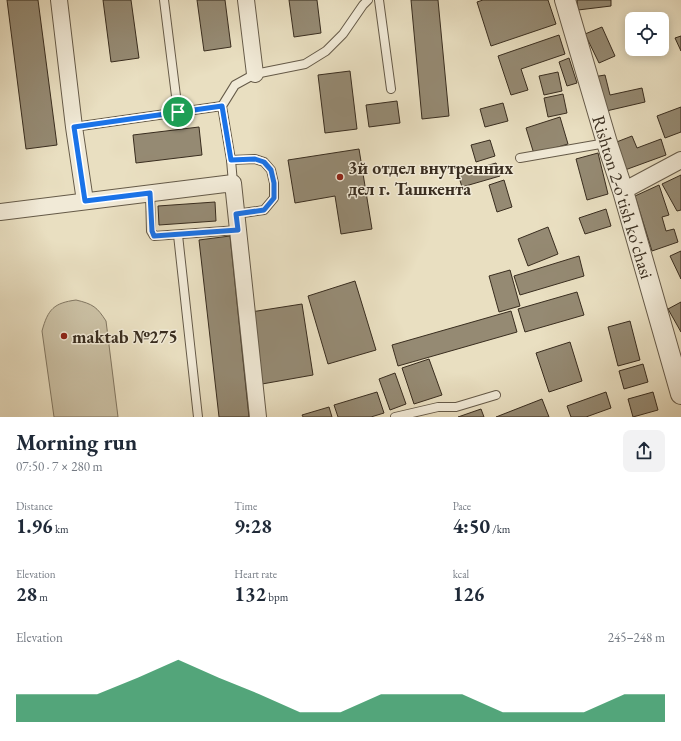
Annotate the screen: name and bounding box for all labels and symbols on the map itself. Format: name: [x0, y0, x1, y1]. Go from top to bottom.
pin: [161, 95, 195, 129]
street label: Rishton 2-o'tish ko'chasi: [587, 112, 659, 282]
place label: 3й отдел внутренних дел г. Ташкента: [348, 156, 513, 200]
marker: 3й отдел внутренних дел г. Ташкента: [335, 172, 345, 182]
place label: maktab №275: [72, 325, 178, 348]
marker: maktab №275: [59, 331, 69, 341]

